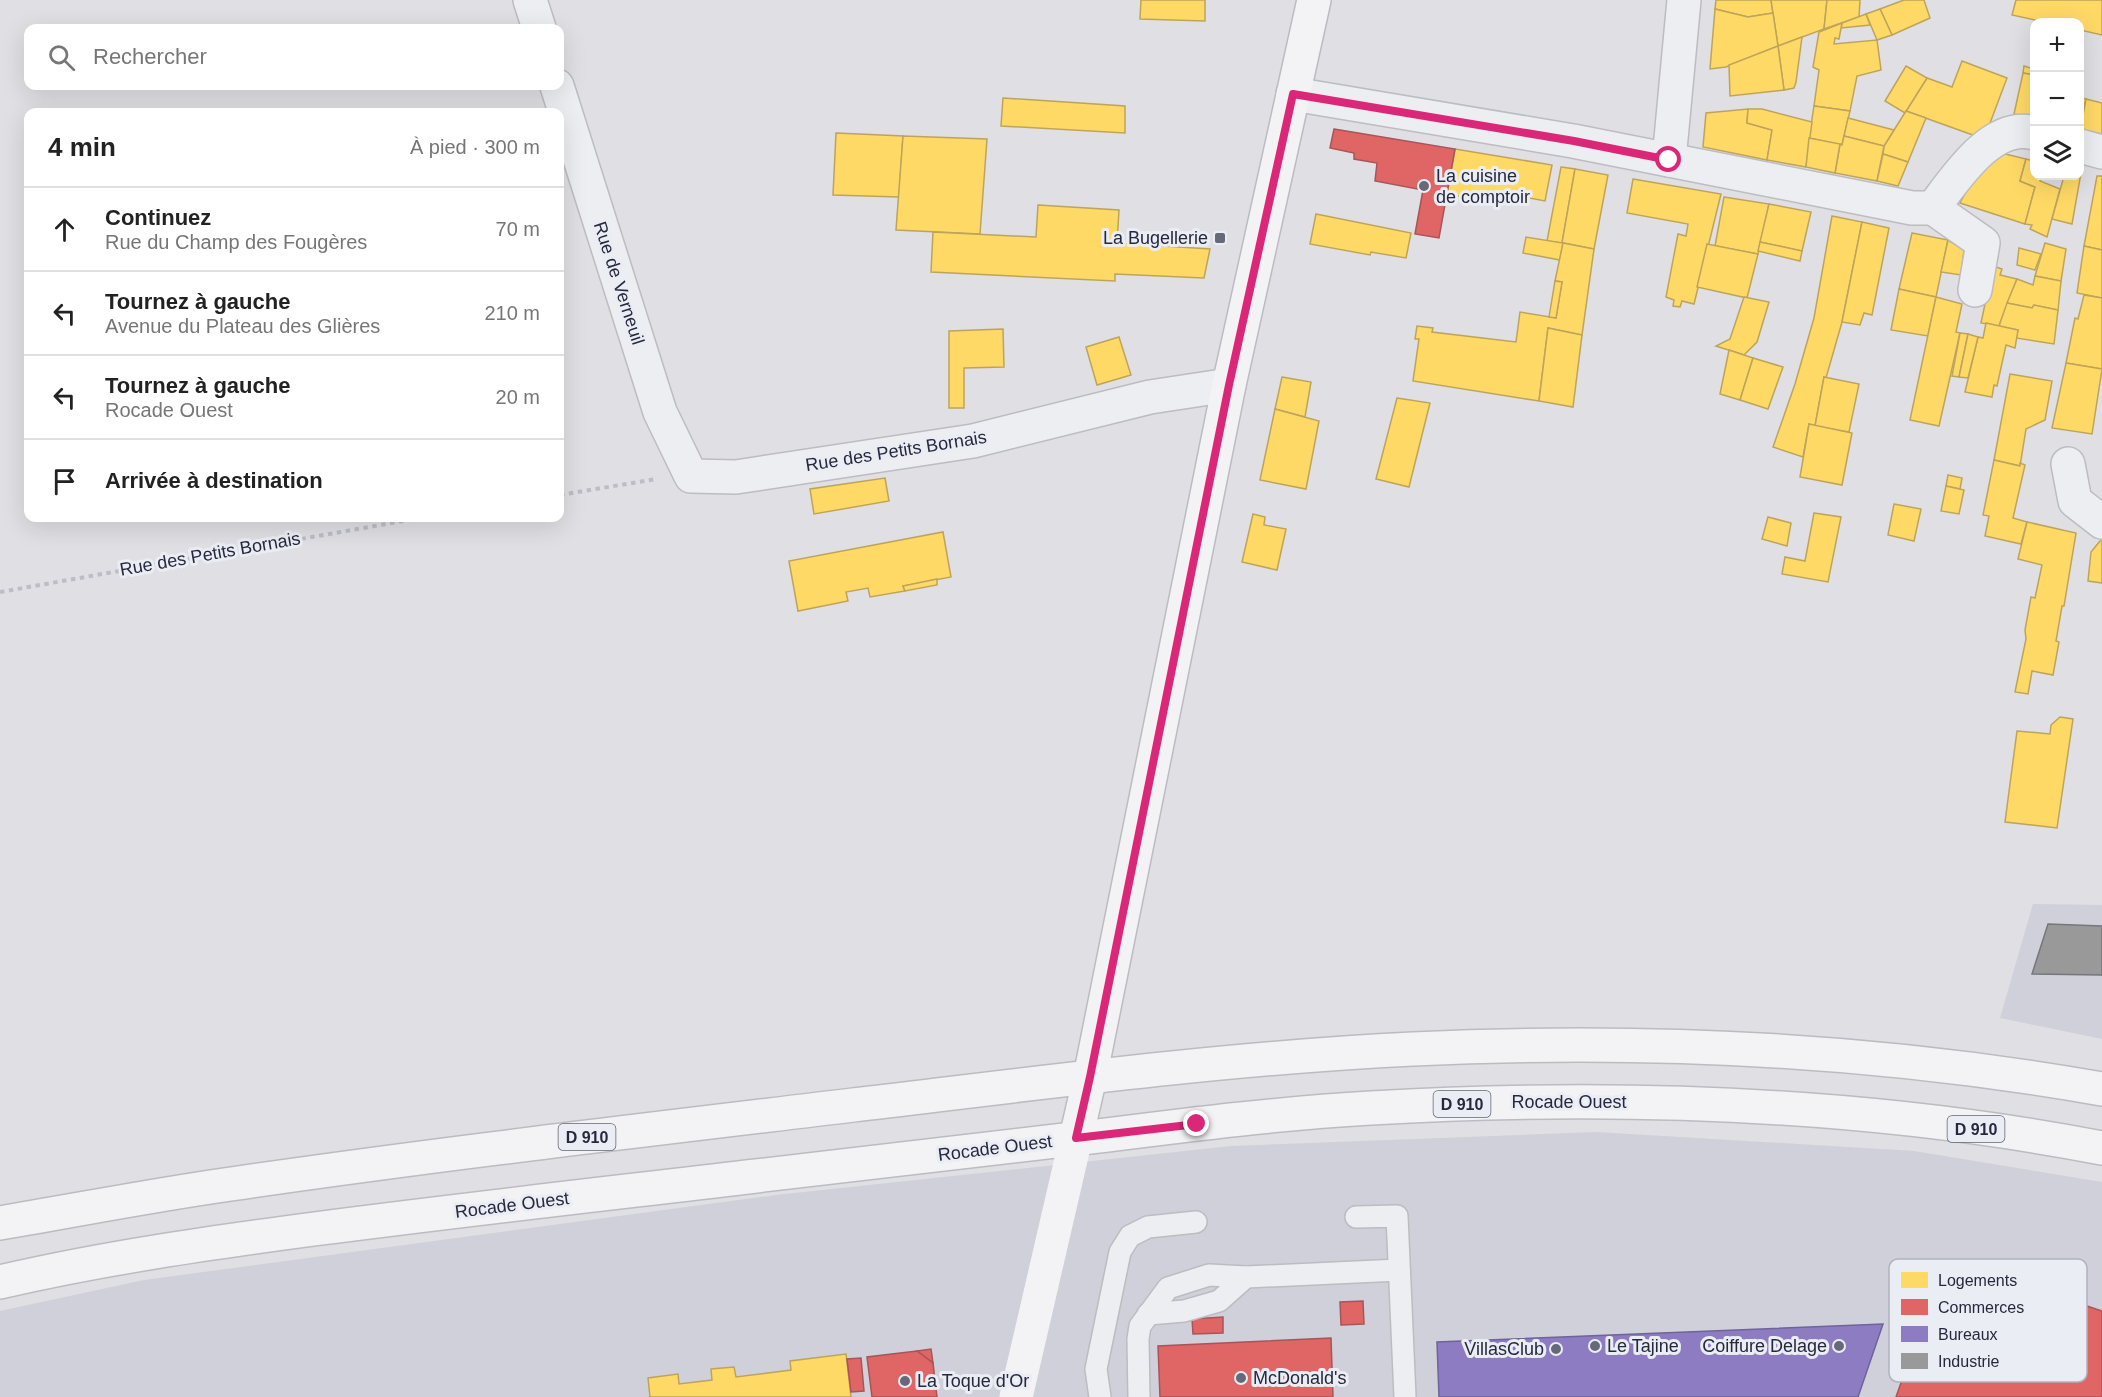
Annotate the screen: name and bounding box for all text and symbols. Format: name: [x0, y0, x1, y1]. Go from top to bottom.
map controls: [2030, 18, 2084, 180]
button: +: [2030, 18, 2084, 72]
search box: [24, 24, 564, 90]
icon: search: [45, 41, 78, 74]
text: Rechercher: [93, 44, 207, 69]
button: −: [2030, 72, 2084, 126]
button: layers: [2030, 126, 2084, 180]
text: 4 min: [48, 132, 116, 162]
text: À pied · 300 m: [410, 136, 540, 158]
route start: [1655, 146, 1681, 172]
place label: La cuisine de comptoir: [1436, 166, 1530, 207]
marker: La cuisine de comptoir: [1417, 179, 1431, 193]
text: Continuez: [105, 205, 211, 230]
icon: ahead: [48, 213, 81, 246]
text: 70 m: [496, 218, 540, 240]
street label: Rue de Verneuil: [590, 219, 648, 347]
place label: La Bugellerie: [1103, 228, 1208, 248]
text: Rue du Champ des Fougères: [105, 231, 367, 253]
marker: La Bugellerie: [1213, 231, 1227, 245]
text: Tournez à gauche: [105, 289, 290, 314]
icon: left: [48, 297, 81, 330]
text: 210 m: [484, 302, 540, 324]
text: Avenue du Plateau des Glières: [105, 315, 380, 337]
text: Tournez à gauche: [105, 373, 290, 398]
icon: left: [48, 381, 81, 414]
text: 20 m: [496, 386, 540, 408]
text: Rocade Ouest: [105, 399, 233, 421]
street label: Rue des Petits Bornais: [804, 427, 988, 475]
icon: arrive: [48, 465, 81, 498]
text: Arrivée à destination: [105, 468, 323, 493]
street label: Rue des Petits Bornais: [118, 528, 302, 580]
road number: D 910: [1434, 1091, 1490, 1117]
street label: Rocade Ouest: [1511, 1092, 1627, 1112]
route end: [1183, 1110, 1209, 1136]
road number: D 910: [1948, 1116, 2004, 1142]
road number: D 910: [558, 1124, 616, 1150]
street label: Rocade Ouest: [937, 1131, 1053, 1165]
street label: Rocade Ouest: [454, 1188, 570, 1222]
legend: [1889, 1259, 2087, 1382]
text: Logements: [1938, 1272, 2017, 1289]
text: Commerces: [1938, 1299, 2024, 1316]
text: Bureaux: [1938, 1326, 1998, 1343]
place label: Le Tajine: [1607, 1336, 1679, 1356]
place label: Coiffure Delage: [1702, 1336, 1827, 1356]
place label: VillasClub: [1464, 1339, 1544, 1359]
marker: Le Tajine: [1588, 1339, 1602, 1353]
marker: Coiffure Delage: [1832, 1339, 1846, 1353]
marker: VillasClub: [1549, 1342, 1563, 1356]
text: Industrie: [1938, 1353, 1999, 1370]
place label: McDonald's: [1253, 1368, 1346, 1388]
place label: La Toque d'Or: [917, 1371, 1029, 1391]
marker: McDonald's: [1234, 1371, 1248, 1385]
marker: La Toque d'Or: [898, 1374, 912, 1388]

